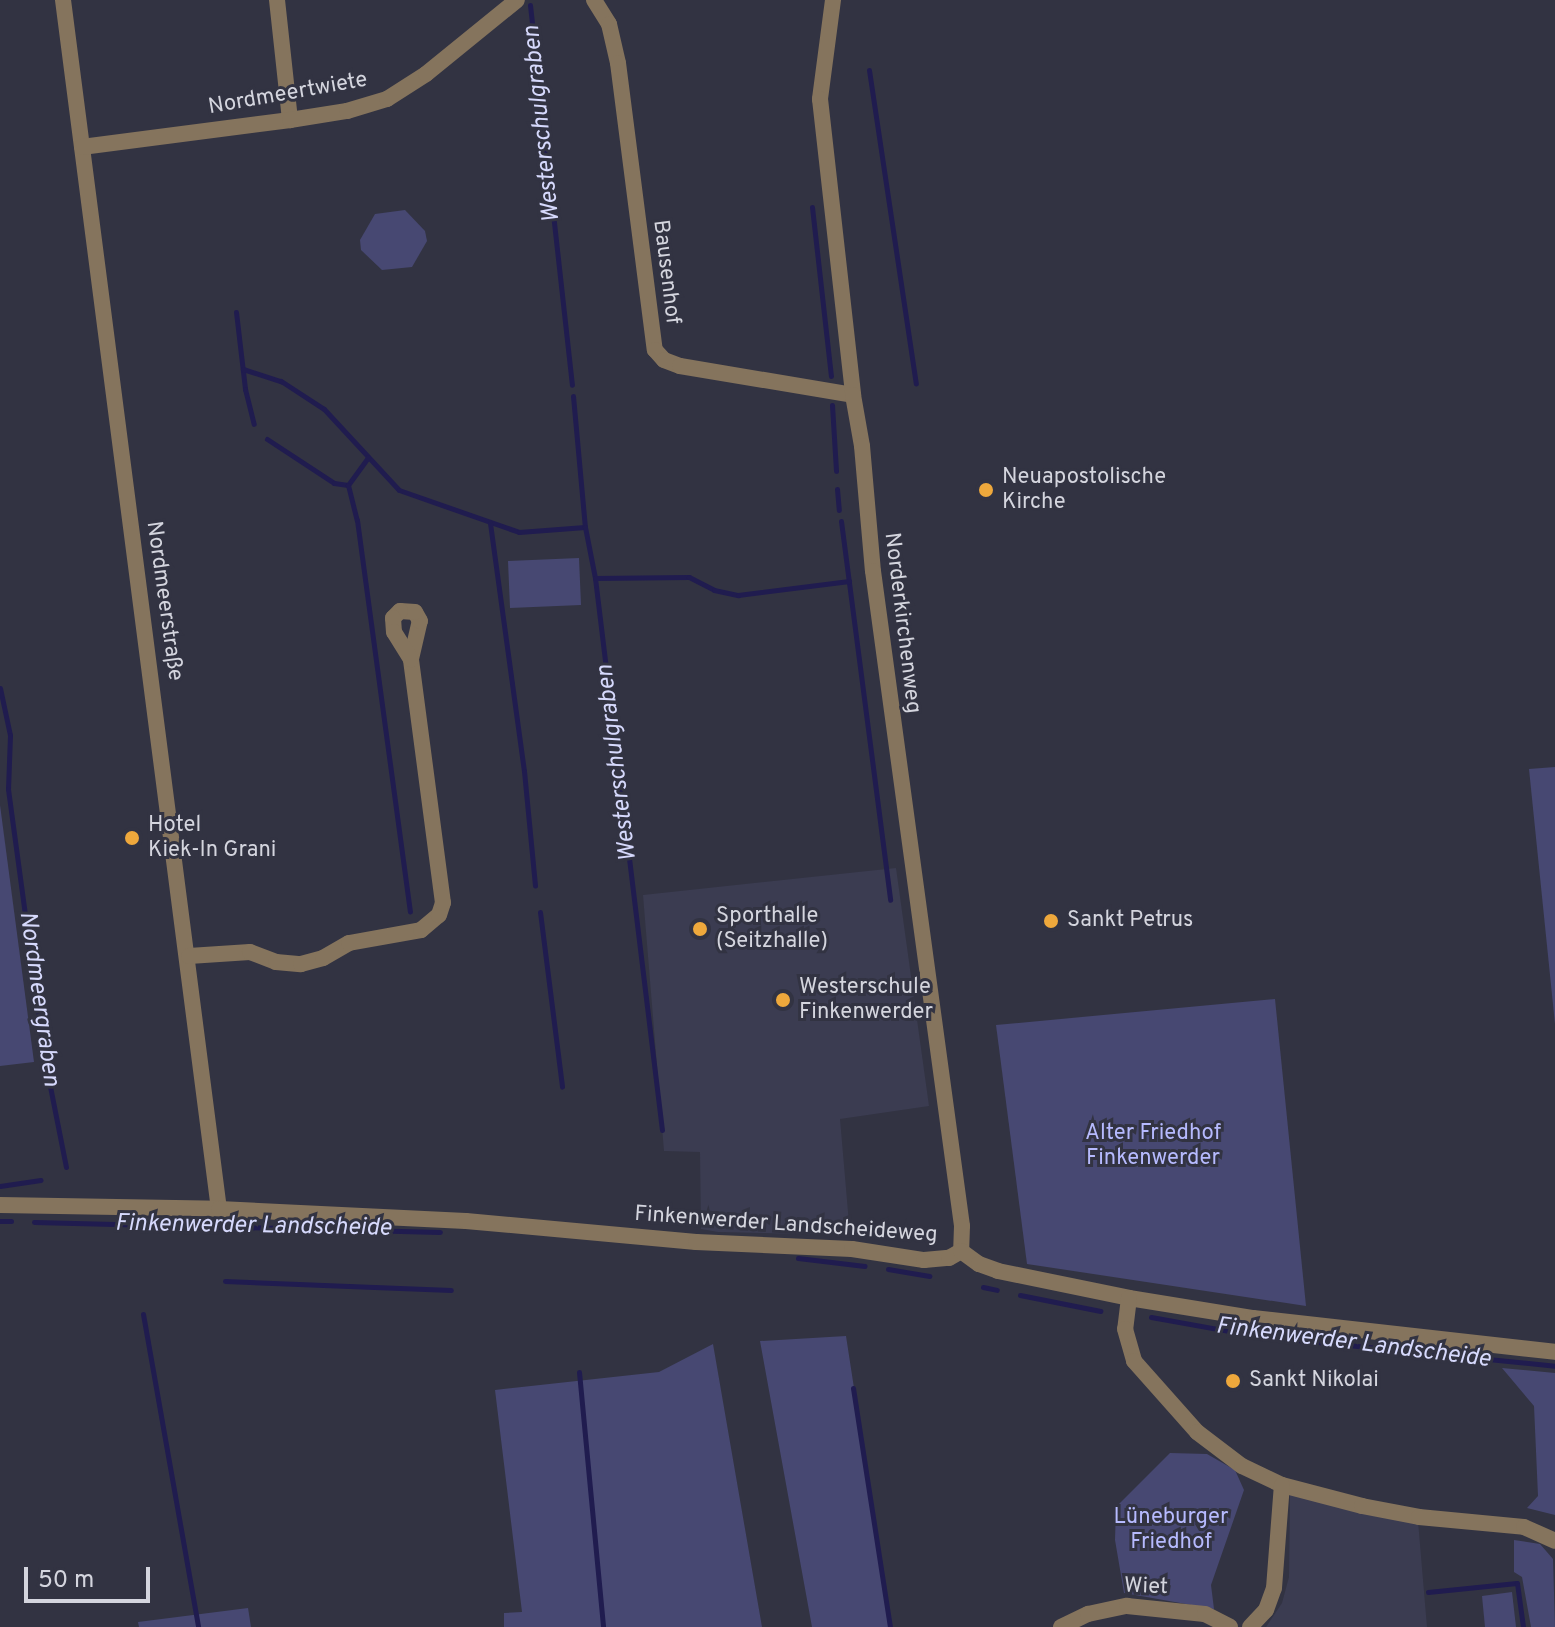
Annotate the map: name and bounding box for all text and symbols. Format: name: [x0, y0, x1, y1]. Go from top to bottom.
water label: Westerschulgraben: [518, 24, 568, 224]
street label: Nordmeertwiete: [206, 67, 370, 121]
street label: Bausenhof: [646, 218, 686, 326]
place label: Neuapostolische Kirche: [1002, 464, 1166, 516]
marker: Neuapostolische Kirche: [977, 481, 995, 499]
street label: Nordmeerstraße: [140, 519, 188, 683]
street label: Norderkirchenweg: [878, 531, 926, 715]
water label: Westerschulgraben: [592, 663, 644, 863]
place label: Hotel Kiek-In Grani: [148, 812, 276, 864]
marker: Hotel Kiek-In Grani: [123, 829, 141, 847]
place label: Sporthalle (Seitzhalle): [716, 903, 828, 954]
place label: Sankt Petrus: [1067, 908, 1193, 934]
water label: Nordmeergraben: [11, 910, 65, 1088]
marker: Sankt Petrus: [1042, 912, 1060, 930]
marker: Sporthalle (Seitzhalle): [691, 920, 709, 938]
place label: Westerschule Finkenwerder: [799, 974, 933, 1026]
marker: Westerschule Finkenwerder: [774, 991, 792, 1009]
park label: Alter Friedhof Finkenwerder: [1085, 1120, 1221, 1172]
street label: Finkenwerder Landscheideweg: [634, 1201, 938, 1249]
water label: Finkenwerder Landscheide: [115, 1210, 391, 1244]
water label: Finkenwerder Landscheide: [1214, 1313, 1492, 1375]
place label: Sankt Nikolai: [1249, 1368, 1379, 1394]
marker: Sankt Nikolai: [1224, 1372, 1242, 1390]
park label: Lüneburger Friedhof: [1113, 1504, 1229, 1556]
scale bar: [28, 1551, 154, 1601]
text: 50 m: [38, 1566, 94, 1596]
street label: Wiet: [1124, 1573, 1168, 1601]

